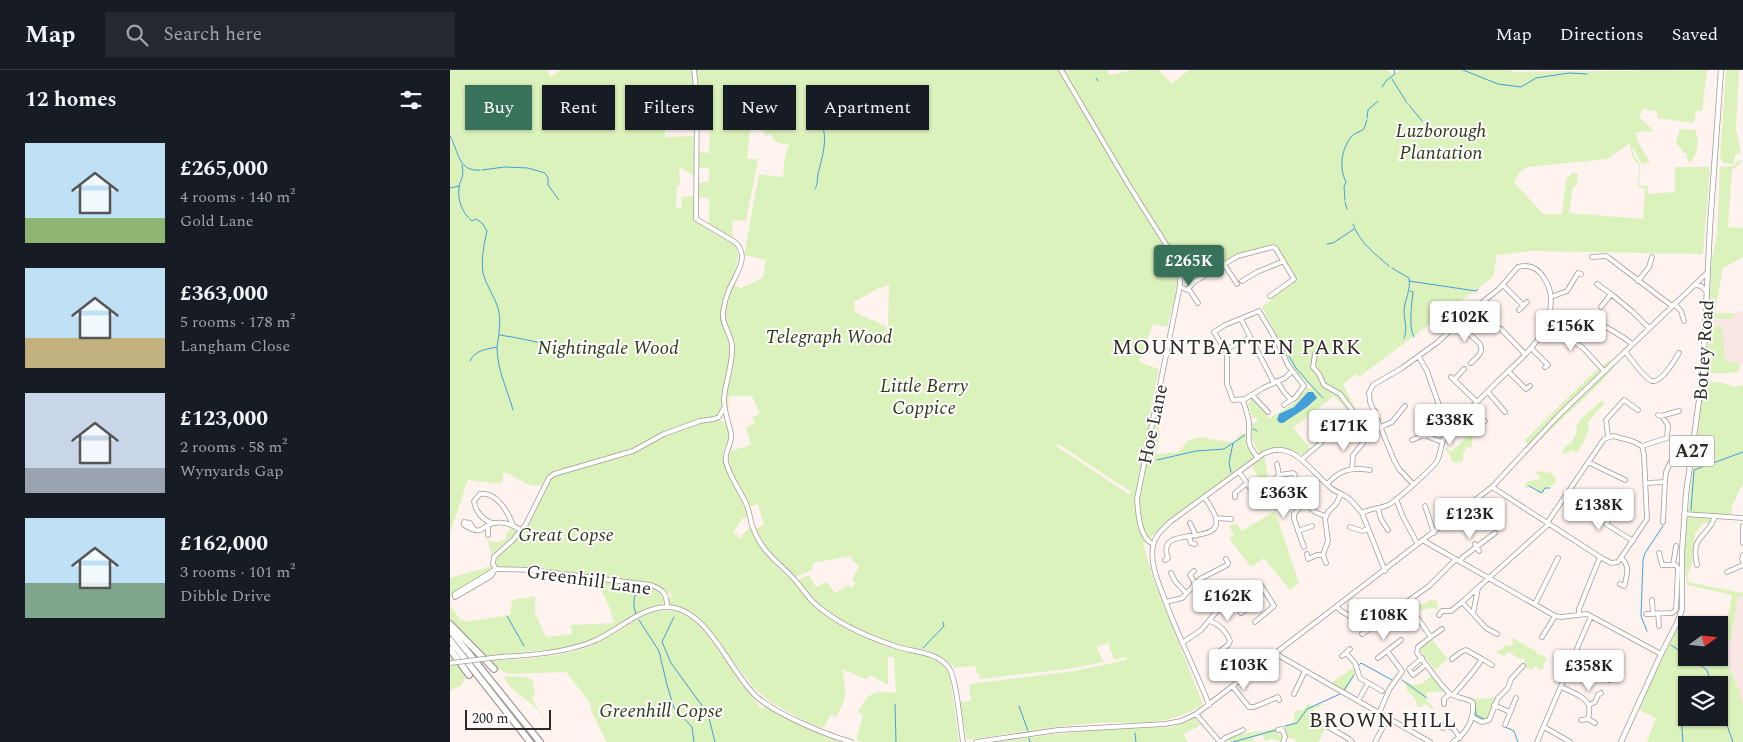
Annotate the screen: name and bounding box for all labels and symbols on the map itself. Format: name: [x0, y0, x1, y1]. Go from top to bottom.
park label: Luzborough Plantation: [1396, 117, 1487, 168]
pin: £265K: [1154, 244, 1224, 287]
street label: Botley Road: [1687, 299, 1722, 402]
pin: £102K: [1430, 300, 1500, 343]
pin: £156K: [1536, 310, 1606, 352]
park label: Telegraph Wood: [766, 323, 893, 352]
district label: MOUNTBATTEN PARK: [1112, 332, 1362, 364]
park label: Nightingale Wood: [537, 334, 679, 363]
park label: Little Berry Coppice: [880, 372, 969, 423]
street label: Hoe Lane: [1131, 382, 1176, 467]
pin: £338K: [1415, 404, 1485, 446]
pin: £171K: [1309, 410, 1379, 452]
road number: A27: [1670, 436, 1714, 466]
pin: £363K: [1249, 476, 1319, 519]
pin: £138K: [1564, 488, 1634, 531]
pin: £123K: [1435, 498, 1505, 540]
park label: Great Copse: [518, 521, 614, 550]
street label: Greenhill Lane: [524, 557, 653, 604]
pin: £162K: [1193, 580, 1263, 622]
pin: £108K: [1349, 598, 1419, 641]
north arrow: [1678, 616, 1728, 666]
pin: £103K: [1209, 648, 1279, 691]
pin: £358K: [1554, 650, 1624, 692]
park label: Greenhill Copse: [599, 697, 723, 726]
district label: BROWN HILL: [1309, 705, 1457, 737]
scale bar: [465, 707, 551, 730]

